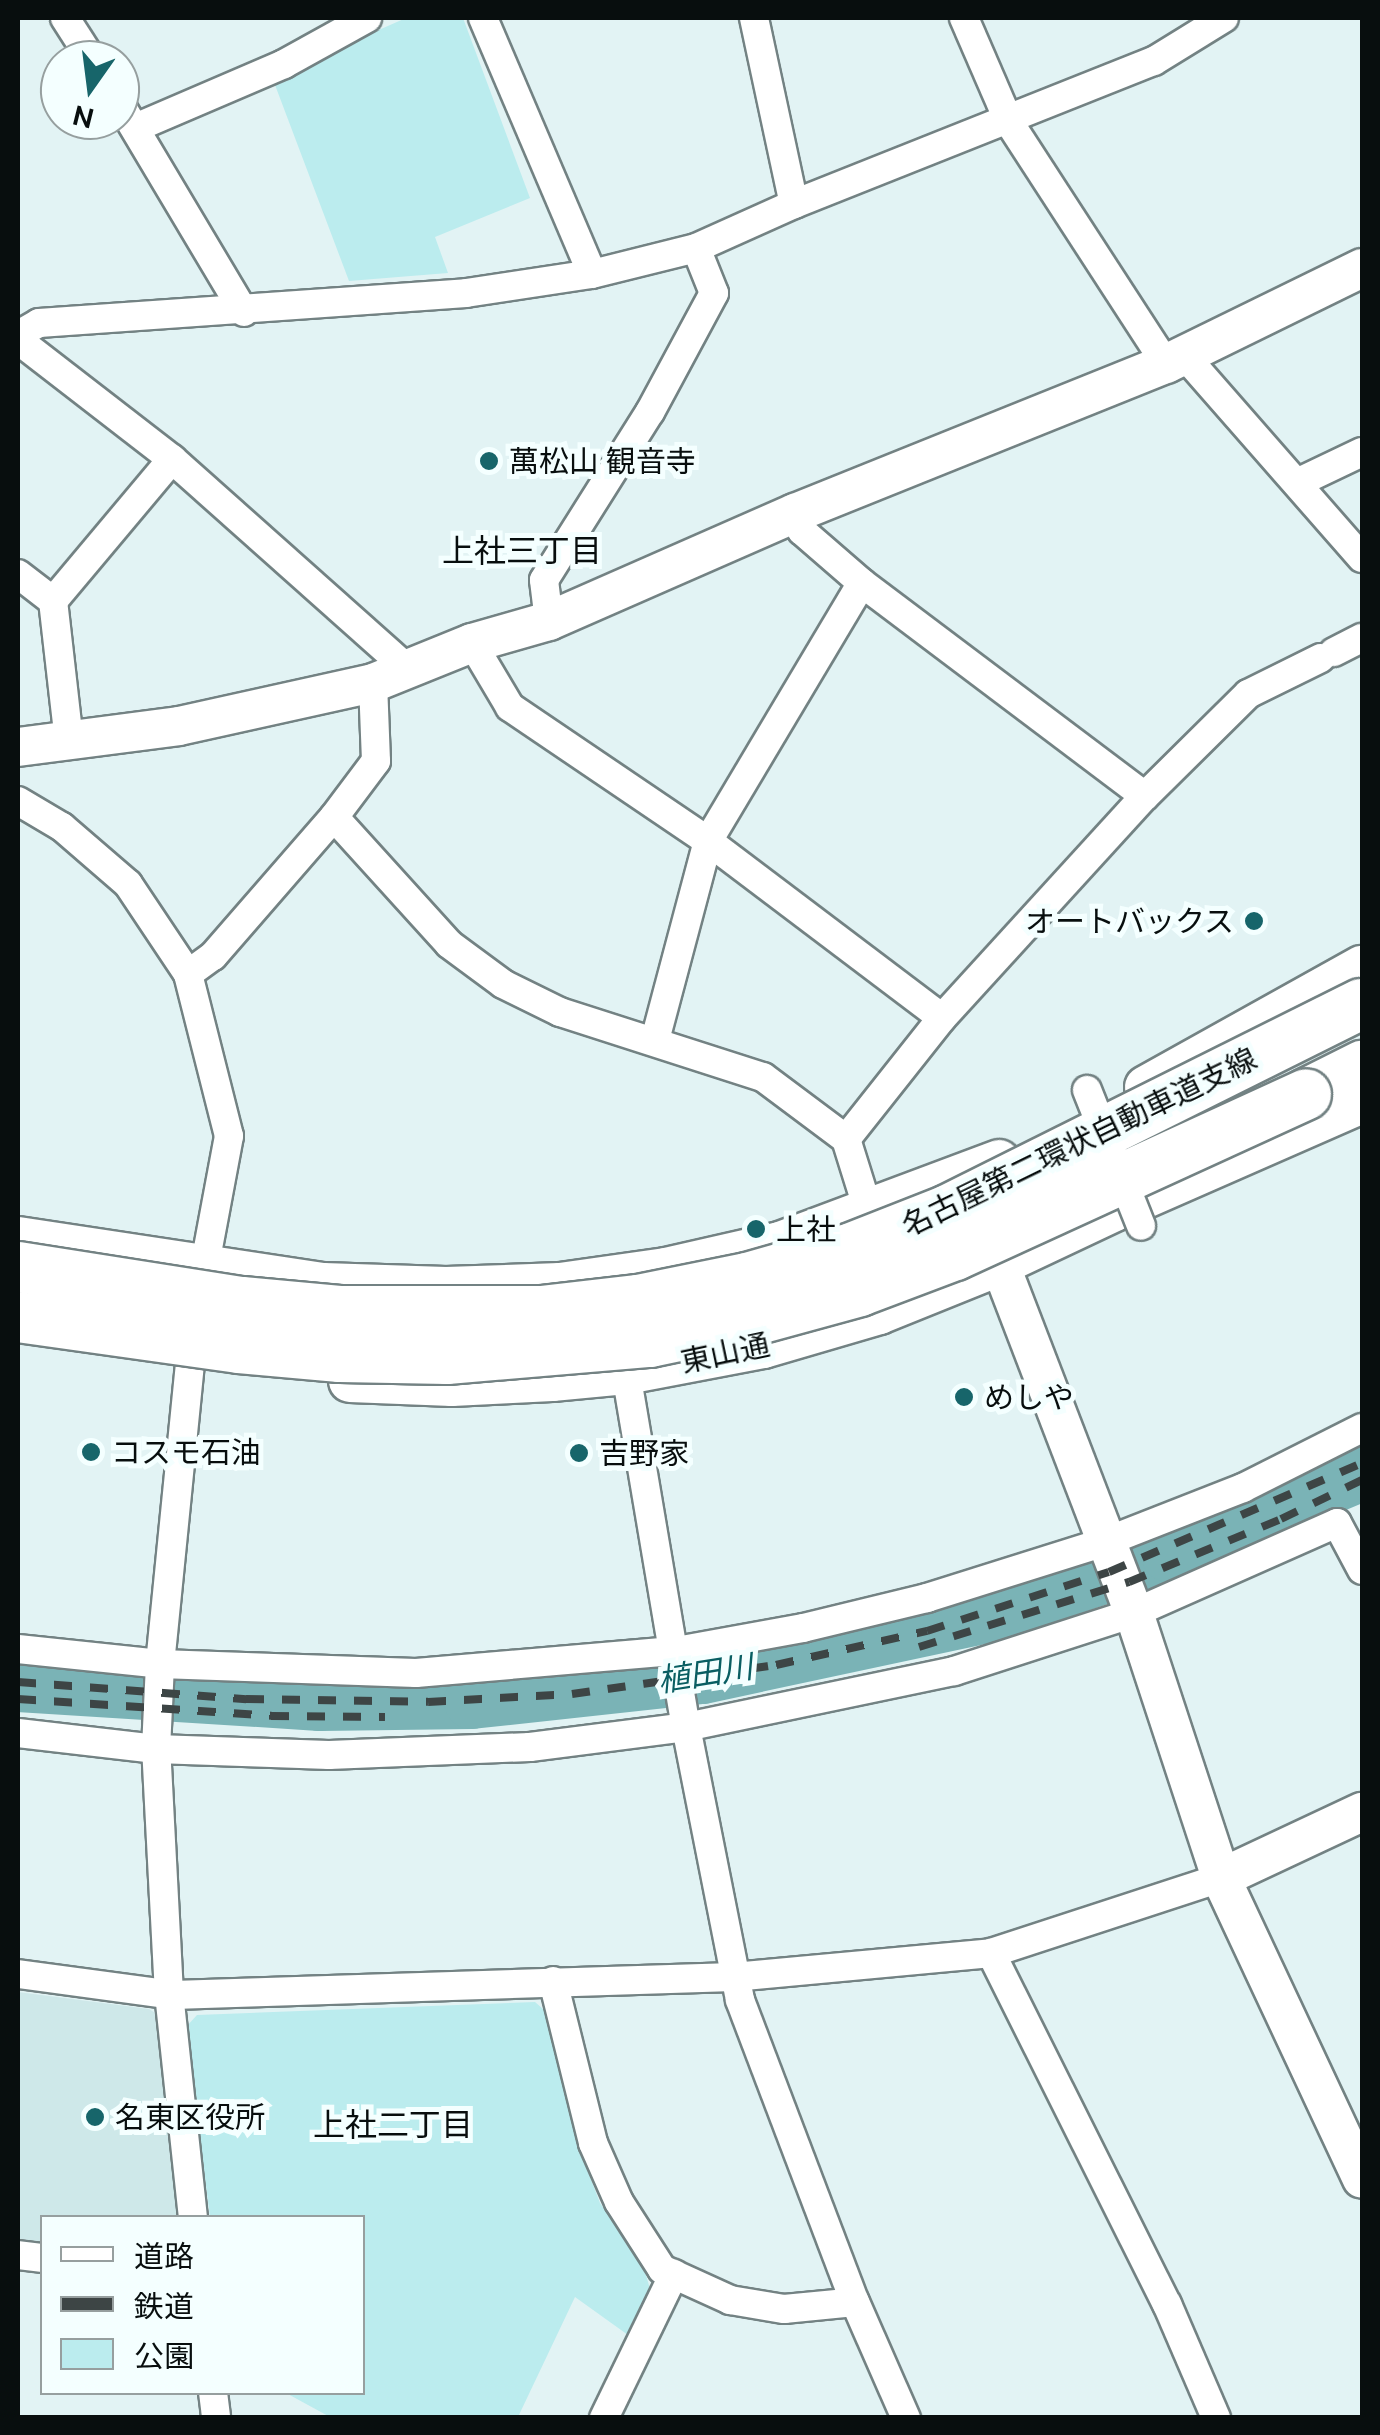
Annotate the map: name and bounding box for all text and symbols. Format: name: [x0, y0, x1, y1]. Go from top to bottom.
north arrow: [40, 40, 140, 140]
text: N: [69, 100, 97, 135]
place label: 萬松山 観音寺: [509, 443, 696, 479]
marker: 萬松山 観音寺: [478, 450, 500, 472]
district label: 上社三丁目: [442, 531, 602, 569]
place label: オートバックス: [1024, 903, 1234, 939]
marker: オートバックス: [1243, 910, 1265, 932]
street label: 名古屋第二環状自動車道支線: [896, 1040, 1262, 1244]
place label: 上社: [776, 1211, 836, 1247]
marker: 上社: [745, 1218, 767, 1240]
street label: 東山通: [677, 1326, 773, 1380]
place label: めしや: [984, 1379, 1074, 1415]
marker: めしや: [953, 1386, 975, 1408]
place label: コスモ石油: [111, 1434, 261, 1470]
place label: 吉野家: [599, 1435, 689, 1471]
marker: コスモ石油: [80, 1441, 102, 1463]
marker: 吉野家: [568, 1442, 590, 1464]
water label: 植田川: [655, 1647, 755, 1699]
place label: 名東区役所: [115, 2099, 265, 2135]
district label: 上社二丁目: [313, 2105, 473, 2143]
marker: 名東区役所: [84, 2106, 106, 2128]
legend: [40, 2215, 365, 2395]
text: 道路: [134, 2239, 194, 2273]
text: 鉄道: [134, 2289, 194, 2323]
text: 公園: [134, 2339, 194, 2373]

